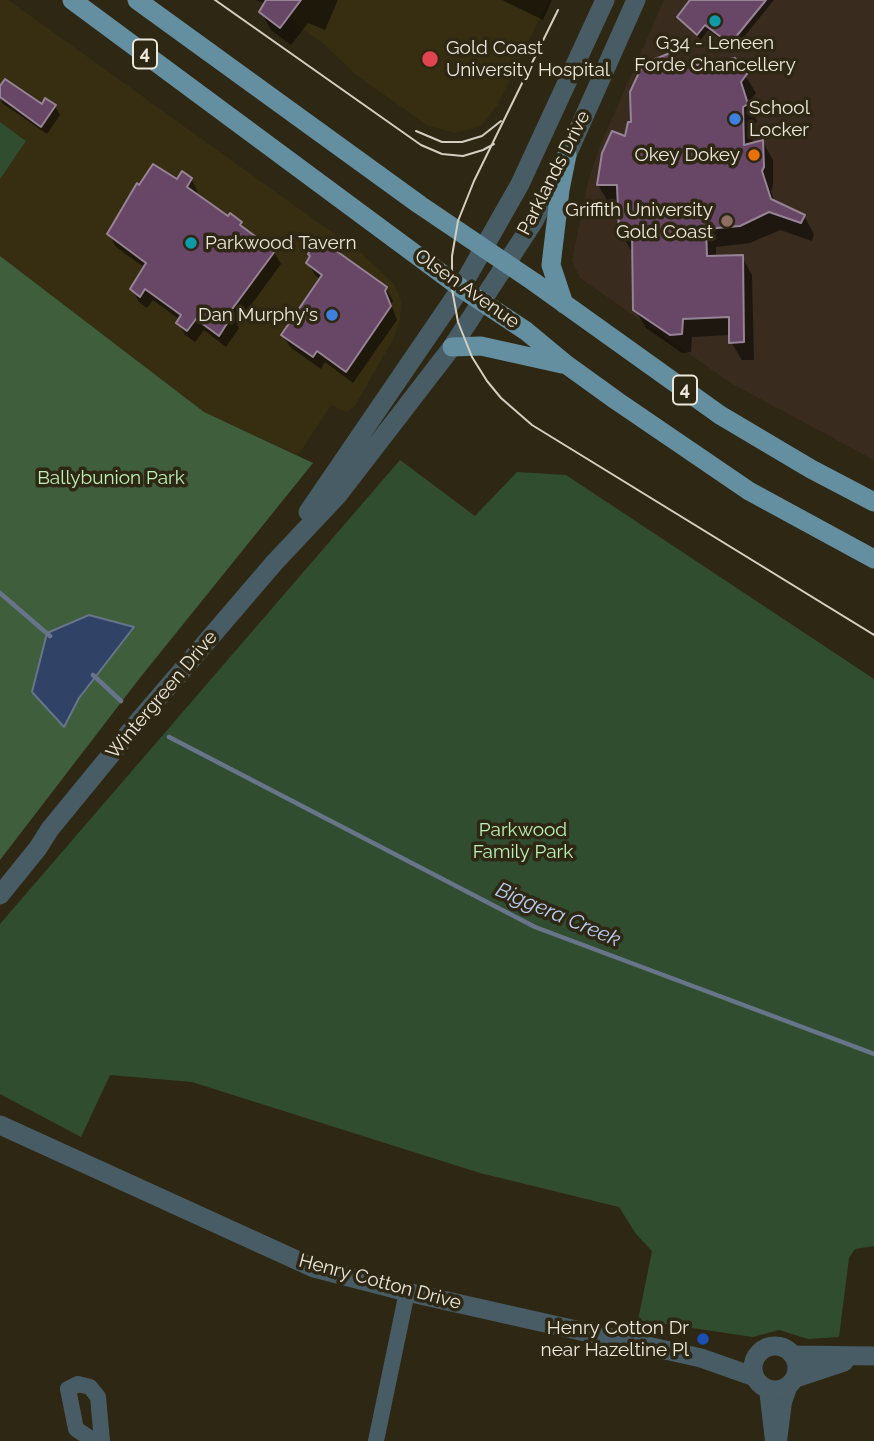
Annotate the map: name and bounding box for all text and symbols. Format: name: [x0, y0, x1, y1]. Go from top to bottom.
marker: G34 - Leneen Forde Chancellery: [707, 13, 723, 29]
place label: G34 - Leneen Forde Chancellery: [634, 32, 796, 76]
place label: Gold Coast University Hospital: [446, 37, 610, 81]
road number: 4: [133, 40, 157, 68]
marker: Gold Coast University Hospital: [420, 49, 440, 69]
place label: School Locker: [749, 97, 810, 141]
street label: Parklands Drive: [513, 107, 595, 239]
marker: School Locker: [727, 111, 743, 127]
place label: Okey Dokey: [635, 144, 740, 166]
marker: Okey Dokey: [746, 147, 762, 163]
place label: Griffith University Gold Coast: [565, 199, 713, 243]
marker: Griffith University Gold Coast: [719, 213, 735, 229]
place label: Parkwood Tavern: [205, 232, 357, 254]
marker: Parkwood Tavern: [183, 235, 199, 251]
street label: Olsen Avenue: [410, 245, 524, 333]
place label: Dan Murphy's: [198, 304, 318, 326]
marker: Dan Murphy's: [324, 307, 340, 323]
road number: 4: [673, 376, 697, 404]
park label: Ballybunion Park: [37, 467, 185, 489]
street label: Wintergreen Drive: [102, 626, 222, 764]
park label: Parkwood Family Park: [473, 819, 573, 863]
water label: Biggera Creek: [492, 877, 624, 953]
street label: Henry Cotton Drive: [296, 1249, 464, 1315]
place label: Henry Cotton Dr near Hazeltine Pl: [541, 1317, 689, 1361]
marker: Henry Cotton Dr near Hazeltine Pl: [695, 1331, 711, 1347]

